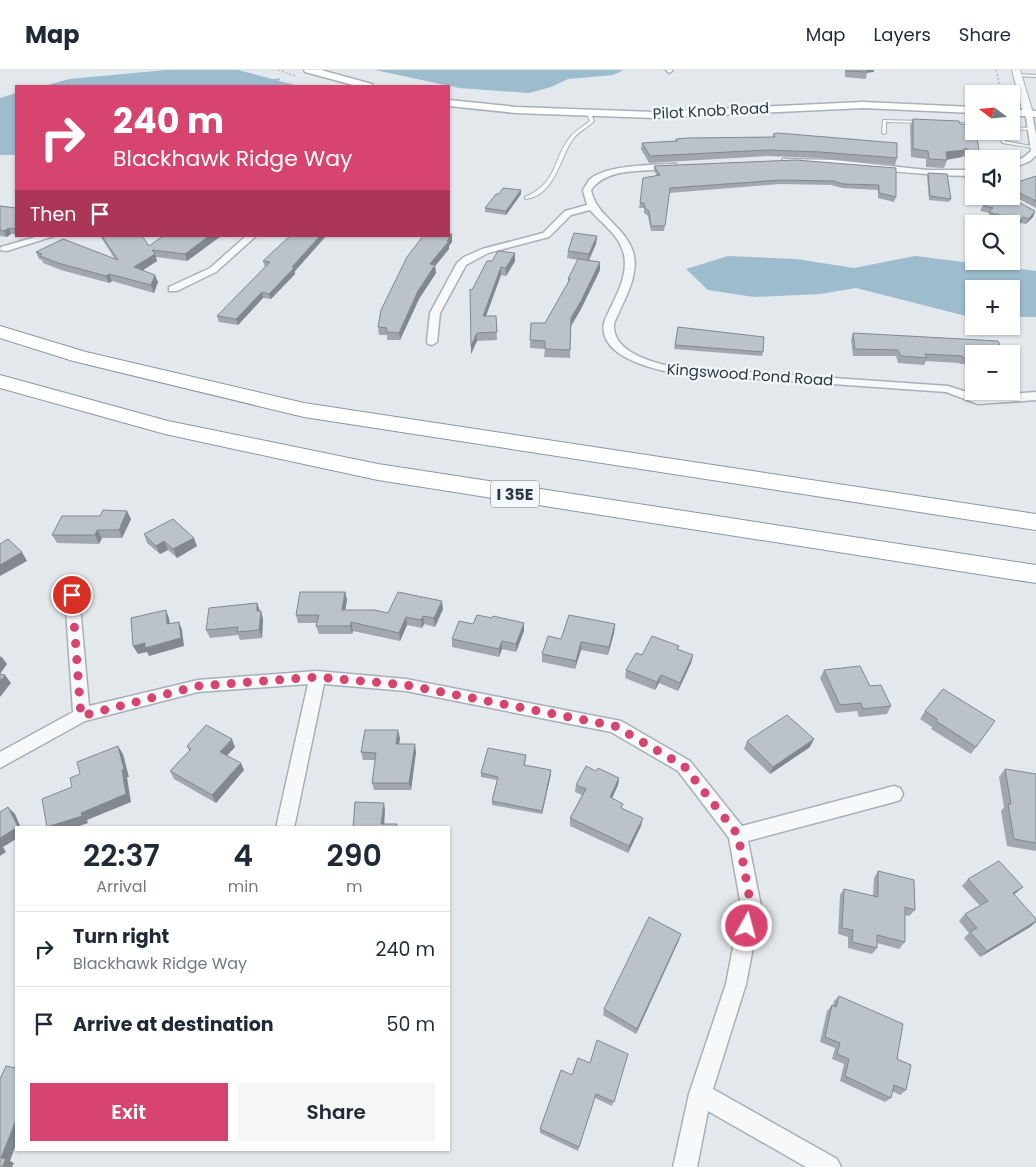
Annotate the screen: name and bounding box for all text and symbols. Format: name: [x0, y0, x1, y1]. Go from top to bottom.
text: Map: [25, 18, 80, 51]
text: Map: [806, 22, 846, 47]
text: Layers: [874, 22, 931, 47]
text: Share: [959, 22, 1011, 47]
north arrow: [965, 85, 1020, 140]
map controls: [965, 85, 1020, 400]
text: 240 m: [113, 96, 224, 145]
street label: Pilot Knob Road: [652, 97, 770, 124]
icon: right: [30, 105, 95, 170]
text: Blackhawk Ridge Way: [113, 143, 352, 174]
button: sound: [965, 150, 1020, 205]
icon: arrive: [86, 200, 114, 228]
text: Then: [30, 201, 76, 228]
button: search: [965, 215, 1020, 270]
button: +: [965, 280, 1020, 335]
button: −: [965, 345, 1020, 400]
street label: Kingswood Pond Road: [666, 358, 834, 391]
road number: I 35E: [491, 480, 539, 508]
pin: [51, 574, 93, 616]
icon: arrive: [58, 581, 86, 609]
text: 22:37: [83, 834, 160, 877]
text: 4: [233, 834, 253, 877]
text: 290: [327, 834, 382, 877]
text: Arrival: [96, 875, 147, 898]
text: min: [228, 875, 259, 898]
text: m: [346, 875, 362, 898]
position arrow: [720, 899, 772, 951]
text: Turn right: [73, 923, 169, 950]
icon: right: [30, 935, 58, 963]
text: 240 m: [376, 936, 435, 963]
text: Blackhawk Ridge Way: [73, 952, 247, 975]
icon: arrive: [30, 1010, 58, 1038]
text: Arrive at destination: [73, 1011, 274, 1038]
text: 50 m: [386, 1011, 435, 1038]
button: Exit: [30, 1083, 228, 1141]
button: Share: [238, 1083, 435, 1141]

